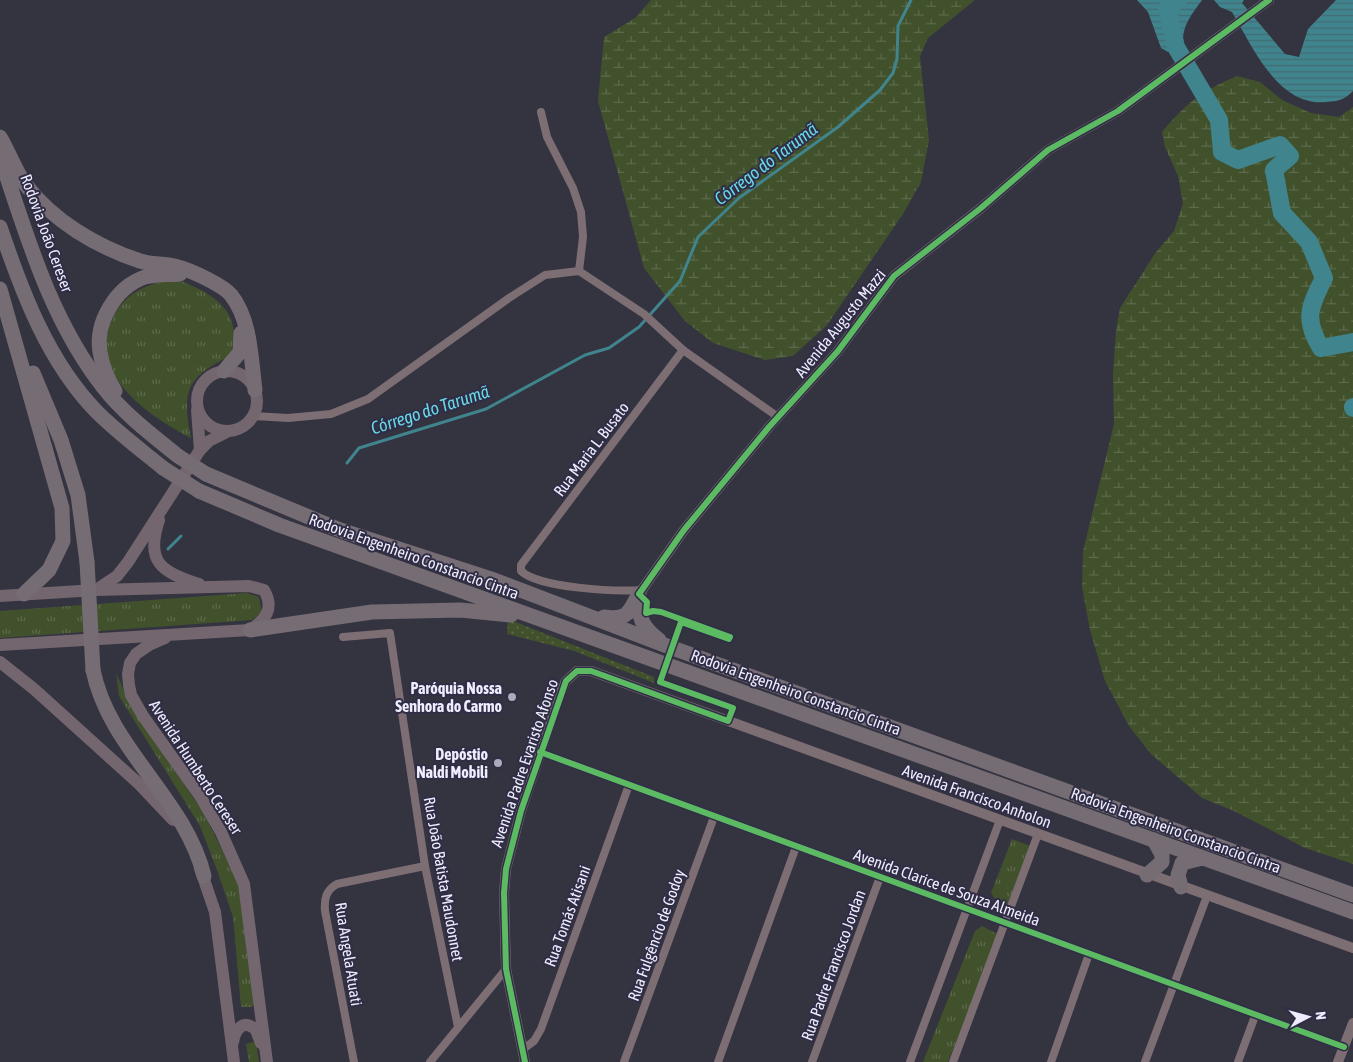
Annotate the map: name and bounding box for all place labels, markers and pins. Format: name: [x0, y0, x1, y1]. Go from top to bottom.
place label: Paróquia Nossa Senhora do Carmo: [395, 679, 502, 715]
marker: Paróquia Nossa Senhora do Carmo: [506, 691, 518, 703]
place label: Depóstio Naldi Mobili: [416, 745, 488, 781]
marker: Depóstio Naldi Mobili: [492, 757, 504, 769]

